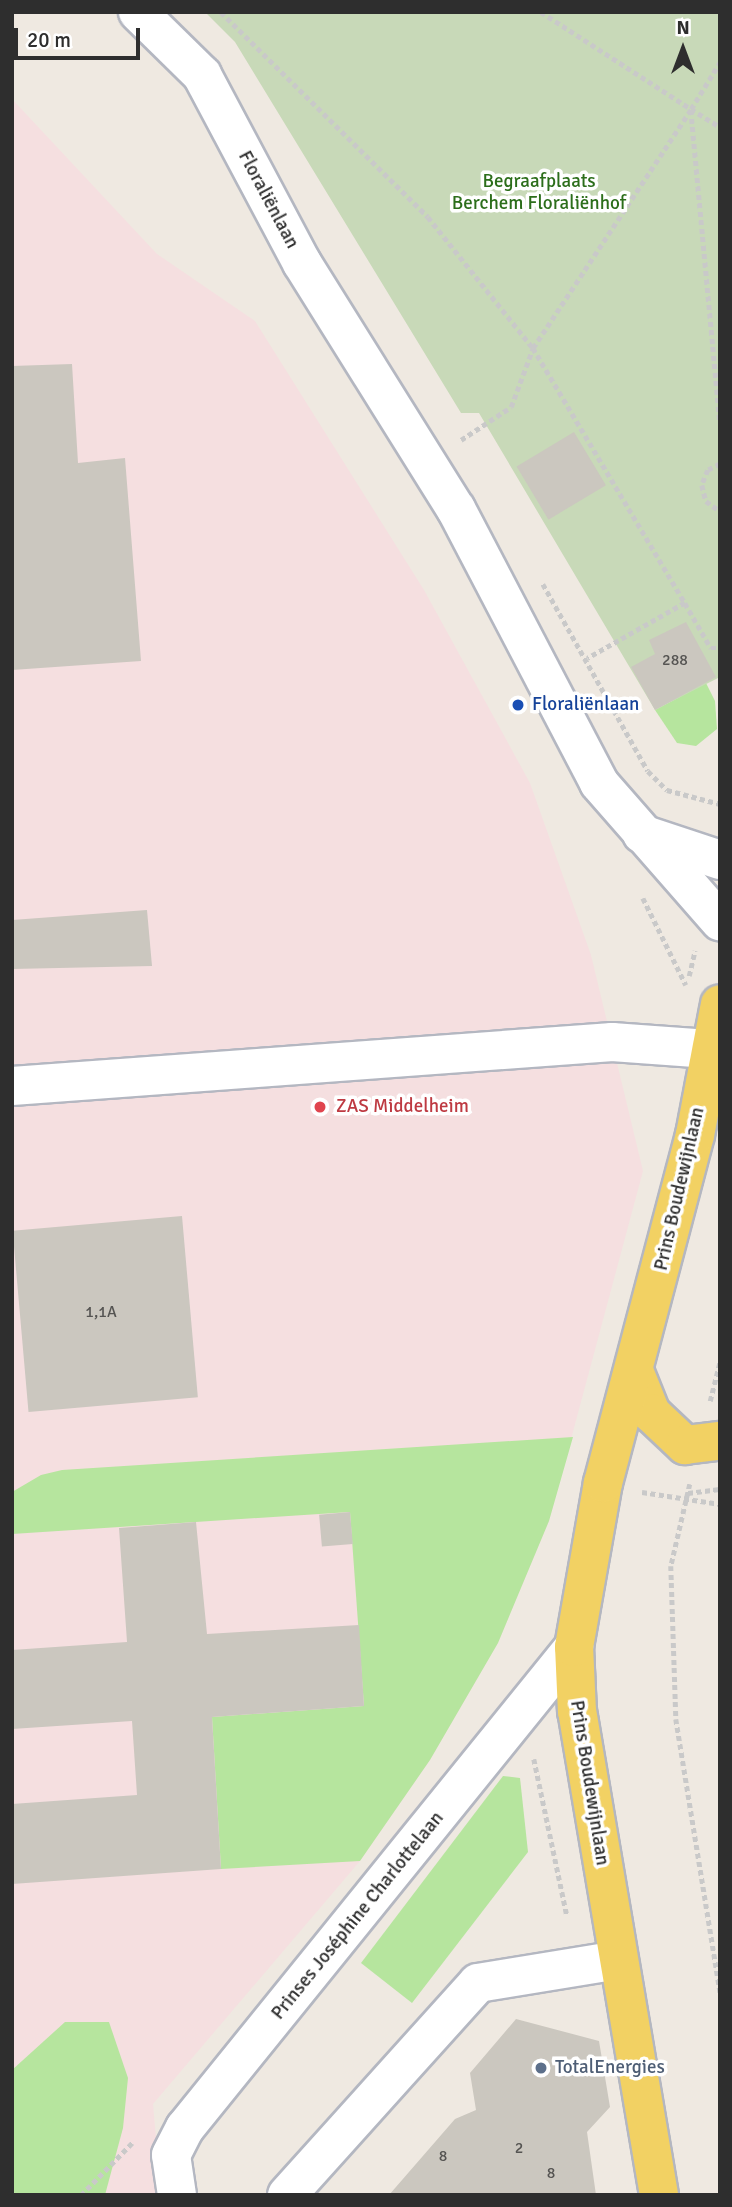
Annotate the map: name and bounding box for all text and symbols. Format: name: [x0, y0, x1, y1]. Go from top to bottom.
scale bar: [18, 14, 144, 58]
north arrow: [648, 14, 718, 84]
text: N: [676, 16, 690, 40]
text: 20 m: [27, 27, 71, 53]
street label: Floraliënlaan: [233, 147, 303, 253]
park label: Begraafplaats Berchem Floraliënhof: [452, 171, 626, 215]
house number: 288: [662, 650, 688, 670]
place label: Floraliënlaan: [532, 694, 639, 716]
marker: Floraliënlaan: [510, 697, 526, 713]
place label: ZAS Middelheim: [336, 1096, 469, 1118]
marker: ZAS Middelheim: [310, 1097, 330, 1117]
street label: Prins Boudewijnlaan: [650, 1105, 710, 1273]
house number: 1,1A: [85, 1302, 117, 1322]
street label: Prins Boudewijnlaan: [565, 1699, 613, 1867]
street label: Prinses Joséphine Charlottelaan: [267, 1807, 449, 2025]
place label: TotalEnergies: [555, 2057, 665, 2079]
marker: TotalEnergies: [533, 2060, 549, 2076]
house number: 2: [515, 2138, 523, 2158]
house number: 8: [439, 2146, 447, 2166]
house number: 8: [547, 2163, 555, 2183]

